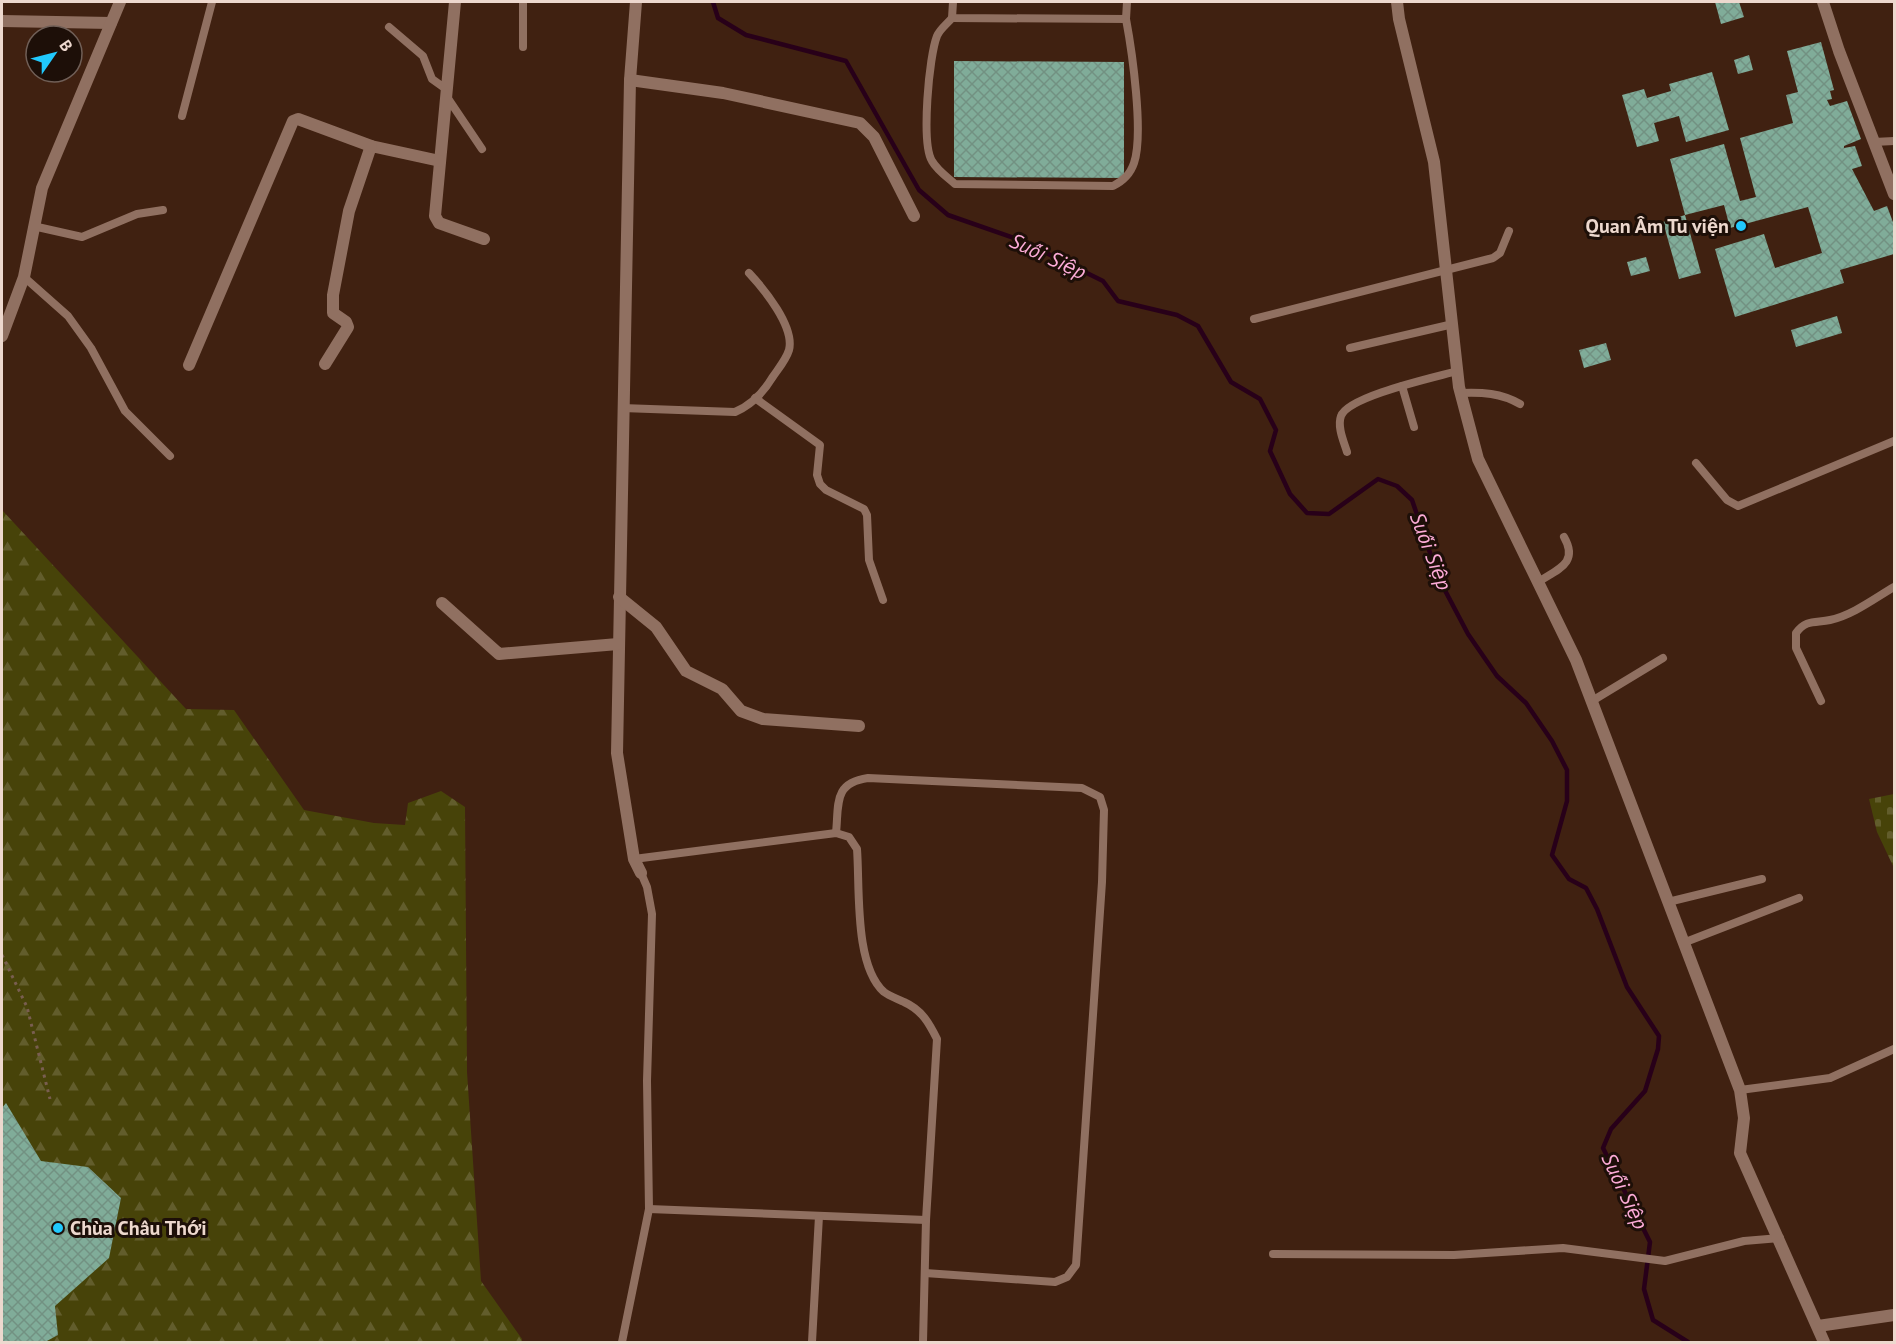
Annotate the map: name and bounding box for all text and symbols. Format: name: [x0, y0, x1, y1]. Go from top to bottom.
north arrow: [24, 24, 84, 84]
text: B: [55, 36, 77, 55]
place label: Quan Âm Tu viện: [1586, 213, 1729, 239]
marker: Quan Âm Tu viện: [1734, 219, 1748, 233]
water label: Suối Siệp: [1005, 227, 1091, 286]
water label: Suối Siệp: [1404, 508, 1458, 594]
water label: Suối Siệp: [1596, 1148, 1655, 1234]
place label: Chùa Châu Thới: [70, 1215, 207, 1241]
marker: Chùa Châu Thới: [51, 1221, 65, 1235]

